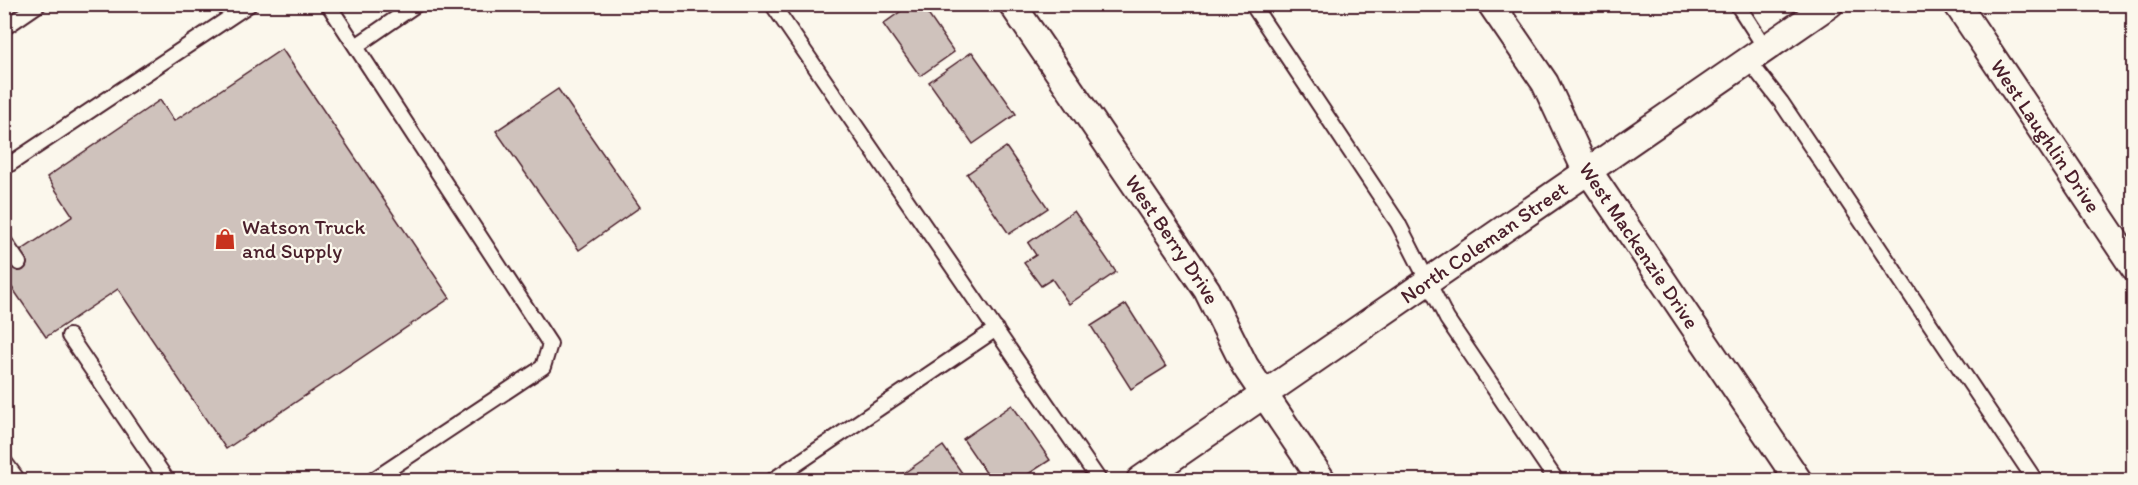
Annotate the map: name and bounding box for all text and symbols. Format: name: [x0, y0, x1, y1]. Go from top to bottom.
street label: West Laughlin Drive: [1986, 54, 2106, 217]
street label: West Mackenzie Drive: [1574, 157, 1705, 333]
street label: West Berry Drive: [1120, 170, 1225, 308]
street label: North Coleman Street: [1395, 176, 1572, 309]
place label: Watson Truck and Supply: [242, 214, 365, 263]
shop icon: Watson Truck and Supply: [213, 227, 237, 251]

